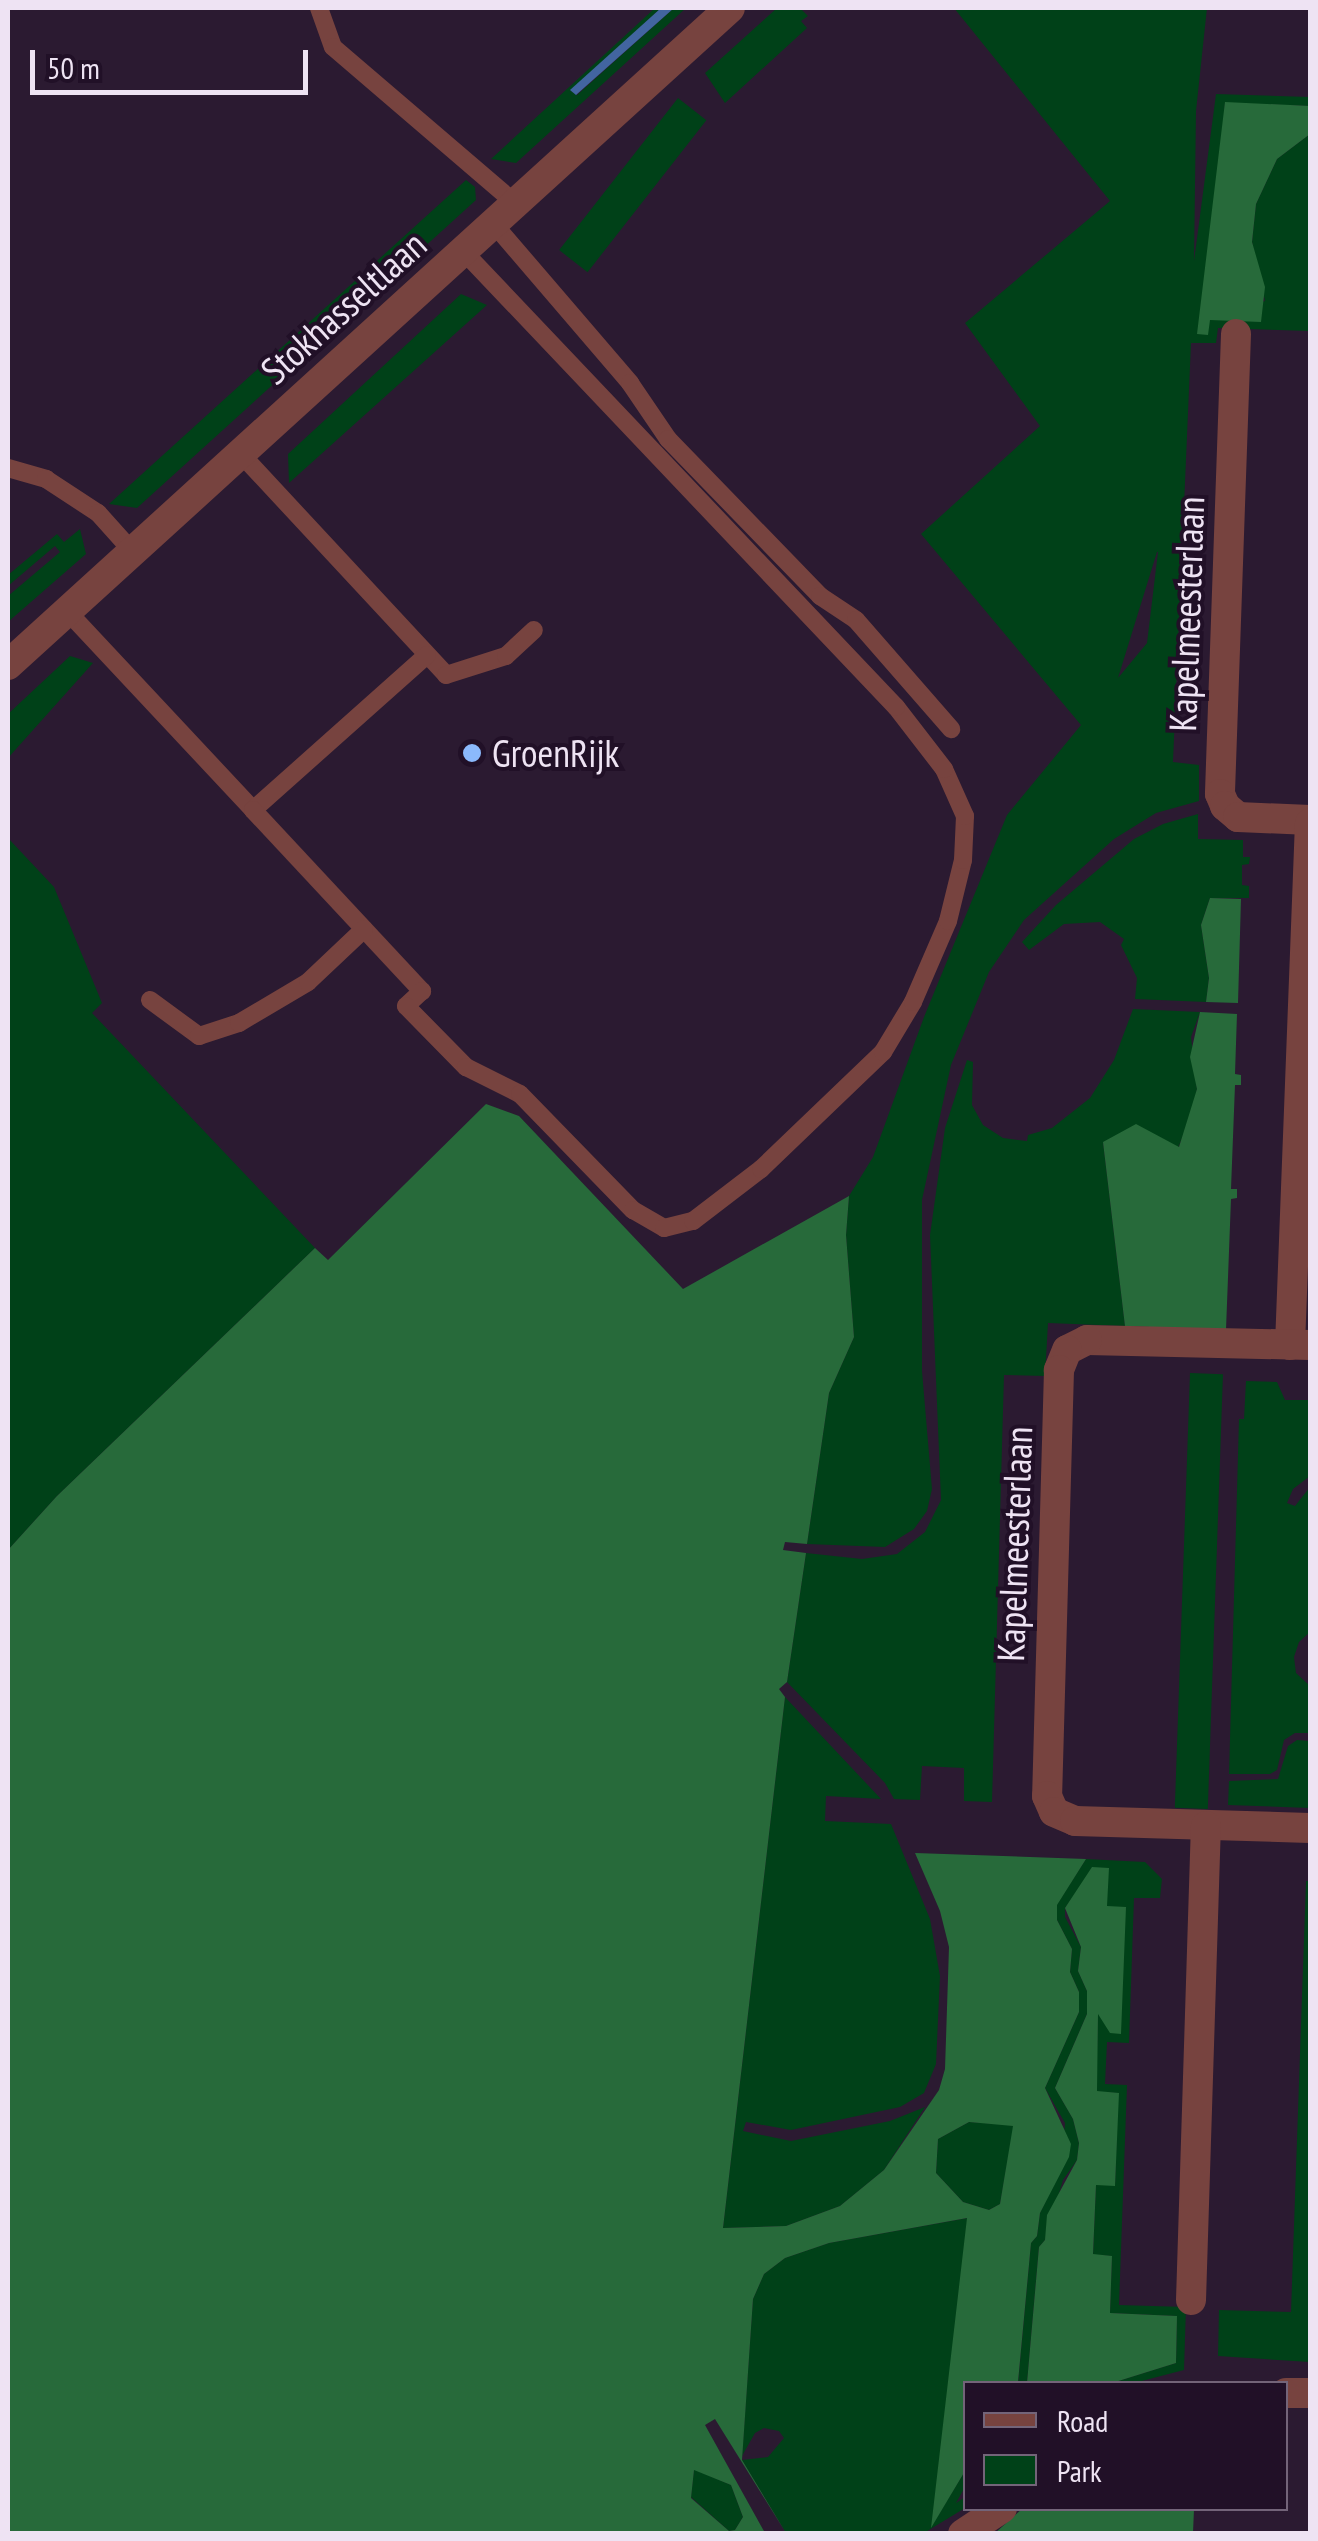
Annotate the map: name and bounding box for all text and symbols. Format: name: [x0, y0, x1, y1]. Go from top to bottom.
scale bar: [35, 30, 312, 92]
text: 50 m: [47, 48, 100, 87]
street label: Stokhasseltlaan: [251, 221, 435, 393]
street label: Kapelmeesterlaan: [1159, 496, 1213, 732]
place label: GroenRijk: [492, 730, 619, 776]
marker: GroenRijk: [461, 742, 483, 764]
street label: Kapelmeesterlaan: [987, 1426, 1041, 1662]
legend: [963, 2381, 1288, 2511]
text: Road: [1057, 2401, 1108, 2440]
text: Park: [1057, 2451, 1102, 2490]

